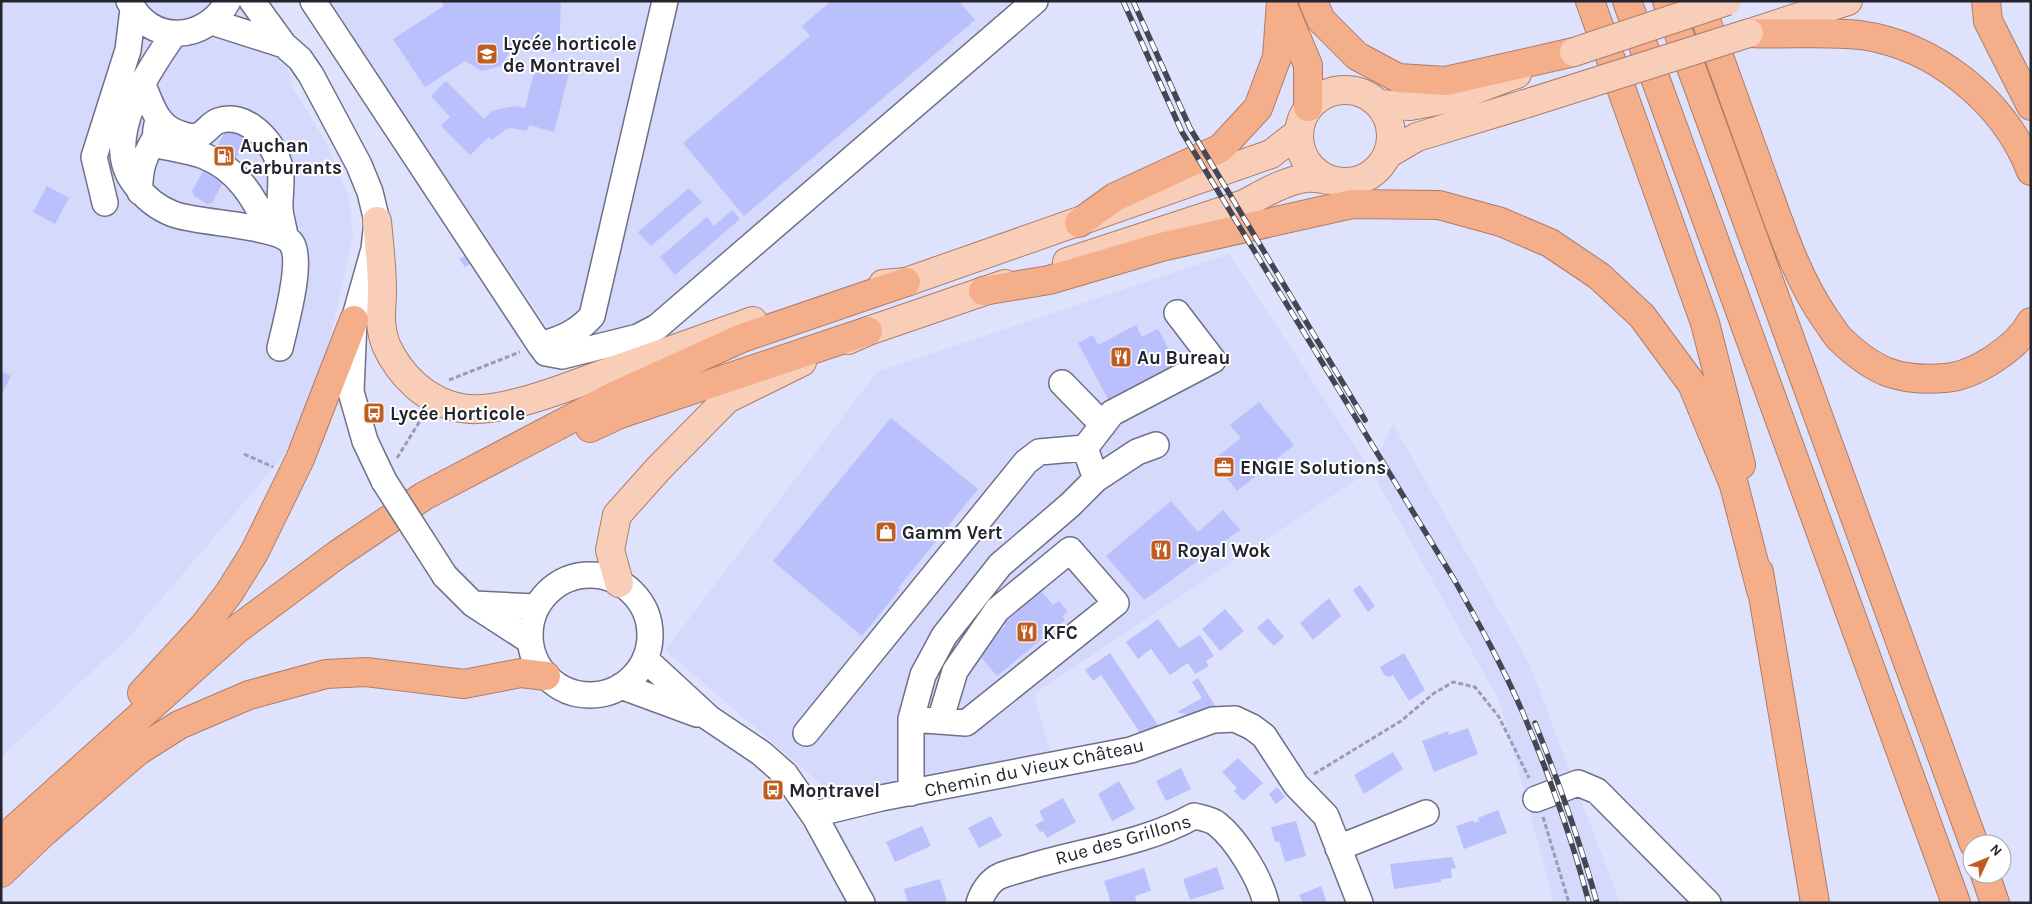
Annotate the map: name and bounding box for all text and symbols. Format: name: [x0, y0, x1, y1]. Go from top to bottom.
place label: Lycée horticole de Montravel: [503, 33, 637, 77]
school or university icon: Lycée horticole de Montravel: [475, 42, 499, 66]
place label: Auchan Carburants: [240, 135, 342, 179]
fuel station icon: Auchan Carburants: [212, 144, 236, 168]
restaurant icon: Au Bureau: [1109, 345, 1133, 369]
place label: Au Bureau: [1137, 347, 1230, 369]
bus stop icon: Lycée Horticole: [362, 401, 386, 425]
place label: Lycée Horticole: [390, 403, 525, 425]
office icon: ENGIE Solutions: [1212, 455, 1236, 479]
place label: ENGIE Solutions: [1240, 457, 1386, 479]
shop icon: Gamm Vert: [874, 520, 898, 544]
place label: Gamm Vert: [902, 522, 1003, 544]
restaurant icon: Royal Wok: [1149, 538, 1173, 562]
place label: Royal Wok: [1177, 540, 1270, 562]
restaurant icon: KFC: [1015, 620, 1039, 644]
place label: KFC: [1043, 622, 1078, 644]
street label: Chemin du Vieux Château: [922, 734, 1146, 802]
bus stop icon: Montravel: [761, 778, 785, 802]
place label: Montravel: [789, 780, 880, 802]
street label: Rue des Grillons: [1053, 810, 1194, 870]
north arrow: [1962, 834, 2012, 884]
text: N: [1986, 841, 2006, 860]

